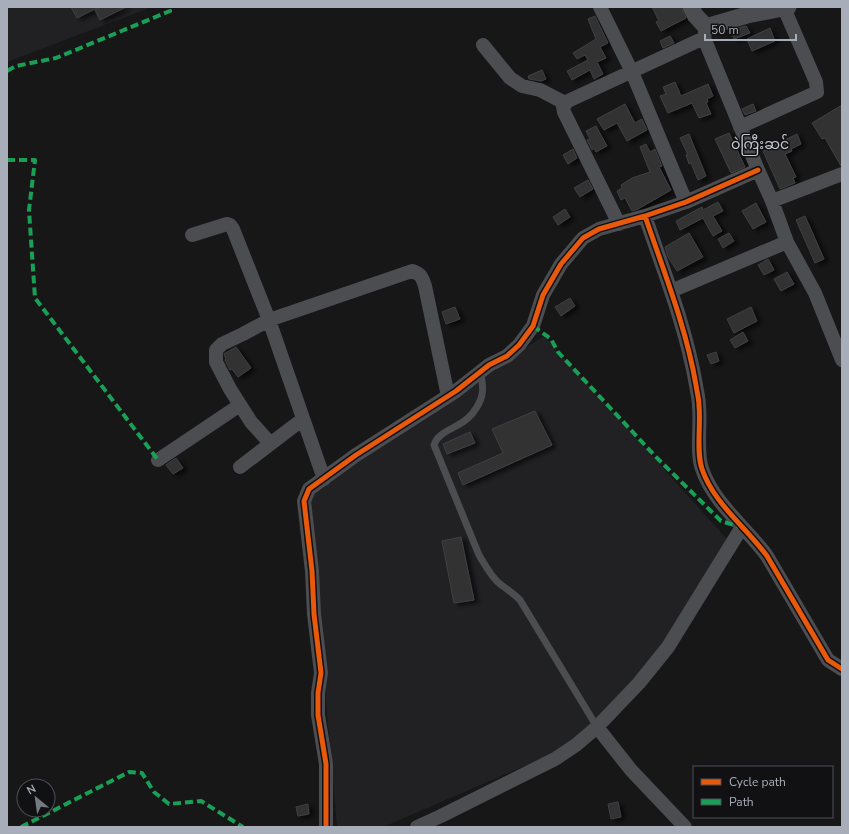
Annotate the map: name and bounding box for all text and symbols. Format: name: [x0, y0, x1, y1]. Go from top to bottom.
scale bar: [705, 16, 796, 42]
text: 50 m: [711, 22, 739, 38]
district label: ဝဲကြီးဆင်: [731, 134, 789, 156]
legend: [693, 766, 833, 818]
text: Cycle path: [729, 774, 786, 790]
north arrow: [16, 778, 56, 818]
text: N: [24, 781, 39, 798]
text: Path: [729, 794, 754, 810]

